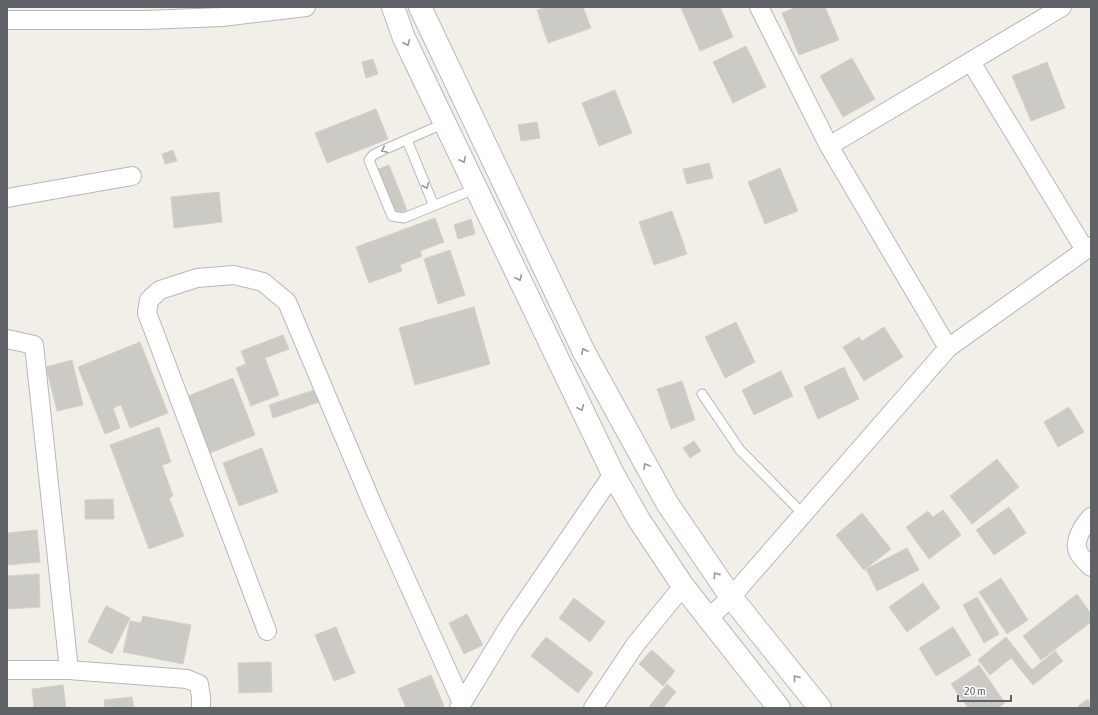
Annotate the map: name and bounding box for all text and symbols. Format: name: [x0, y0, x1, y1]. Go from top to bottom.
one-way arrow: [402, 39, 410, 47]
one-way arrow: [381, 145, 388, 153]
one-way arrow: [458, 156, 466, 164]
one-way arrow: [421, 181, 429, 189]
one-way arrow: [514, 273, 522, 281]
one-way arrow: [581, 348, 589, 356]
one-way arrow: [576, 403, 584, 411]
one-way arrow: [644, 462, 651, 470]
one-way arrow: [713, 572, 721, 579]
one-way arrow: [793, 675, 800, 682]
scale bar: [958, 677, 1011, 703]
text: 20 m: [964, 684, 986, 698]

